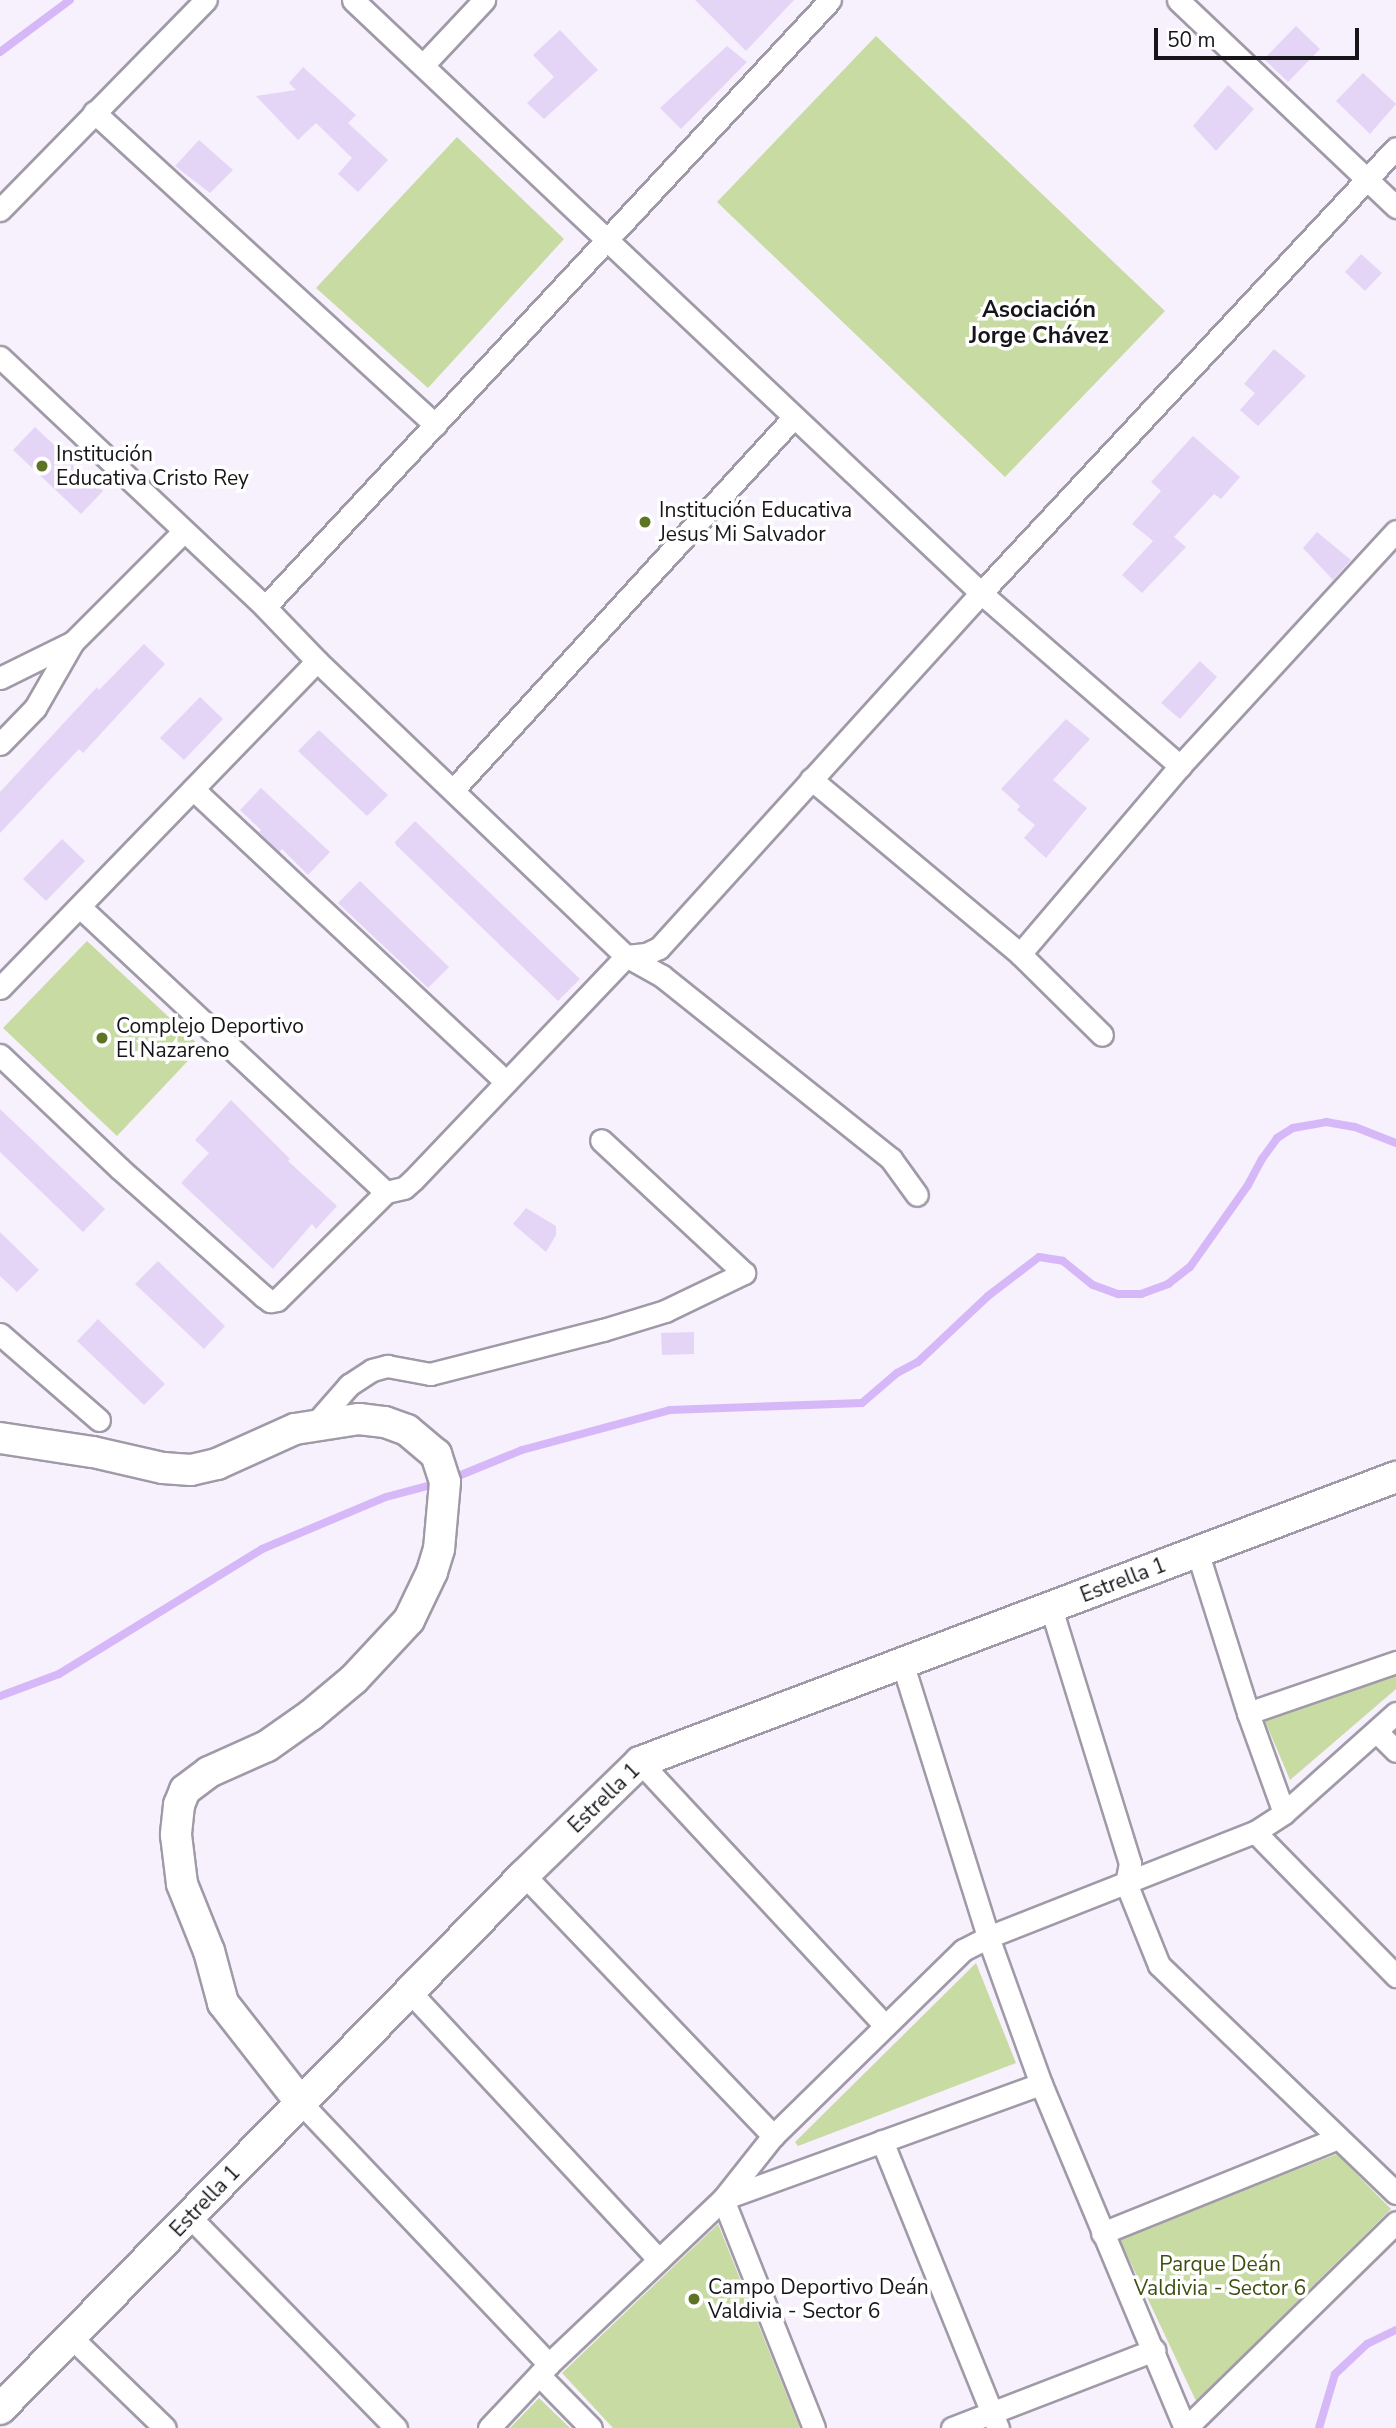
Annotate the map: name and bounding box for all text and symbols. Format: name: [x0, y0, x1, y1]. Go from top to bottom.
scale bar: [1158, 14, 1363, 58]
text: 50 m: [1167, 26, 1216, 54]
district label: Asociación Jorge Chávez: [969, 296, 1109, 350]
place label: Institución Educativa Cristo Rey: [56, 441, 249, 491]
marker: Institución Educativa Cristo Rey: [34, 458, 50, 474]
place label: Institución Educativa Jesus Mi Salvador: [659, 497, 852, 547]
marker: Institución Educativa Jesus Mi Salvador: [637, 514, 653, 530]
place label: Complejo Deportivo El Nazareno: [116, 1013, 304, 1063]
marker: Complejo Deportivo El Nazareno: [94, 1030, 110, 1046]
street label: Estrella 1: [1077, 1552, 1169, 1608]
street label: Estrella 1: [563, 1758, 645, 1838]
street label: Estrella 1: [165, 2160, 245, 2242]
park label: Parque Deán Valdivia - Sector 6: [1134, 2251, 1306, 2301]
place label: Campo Deportivo Deán Valdivia - Sector 6: [708, 2274, 929, 2324]
marker: Campo Deportivo Deán Valdivia - Sector 6: [686, 2291, 702, 2307]

